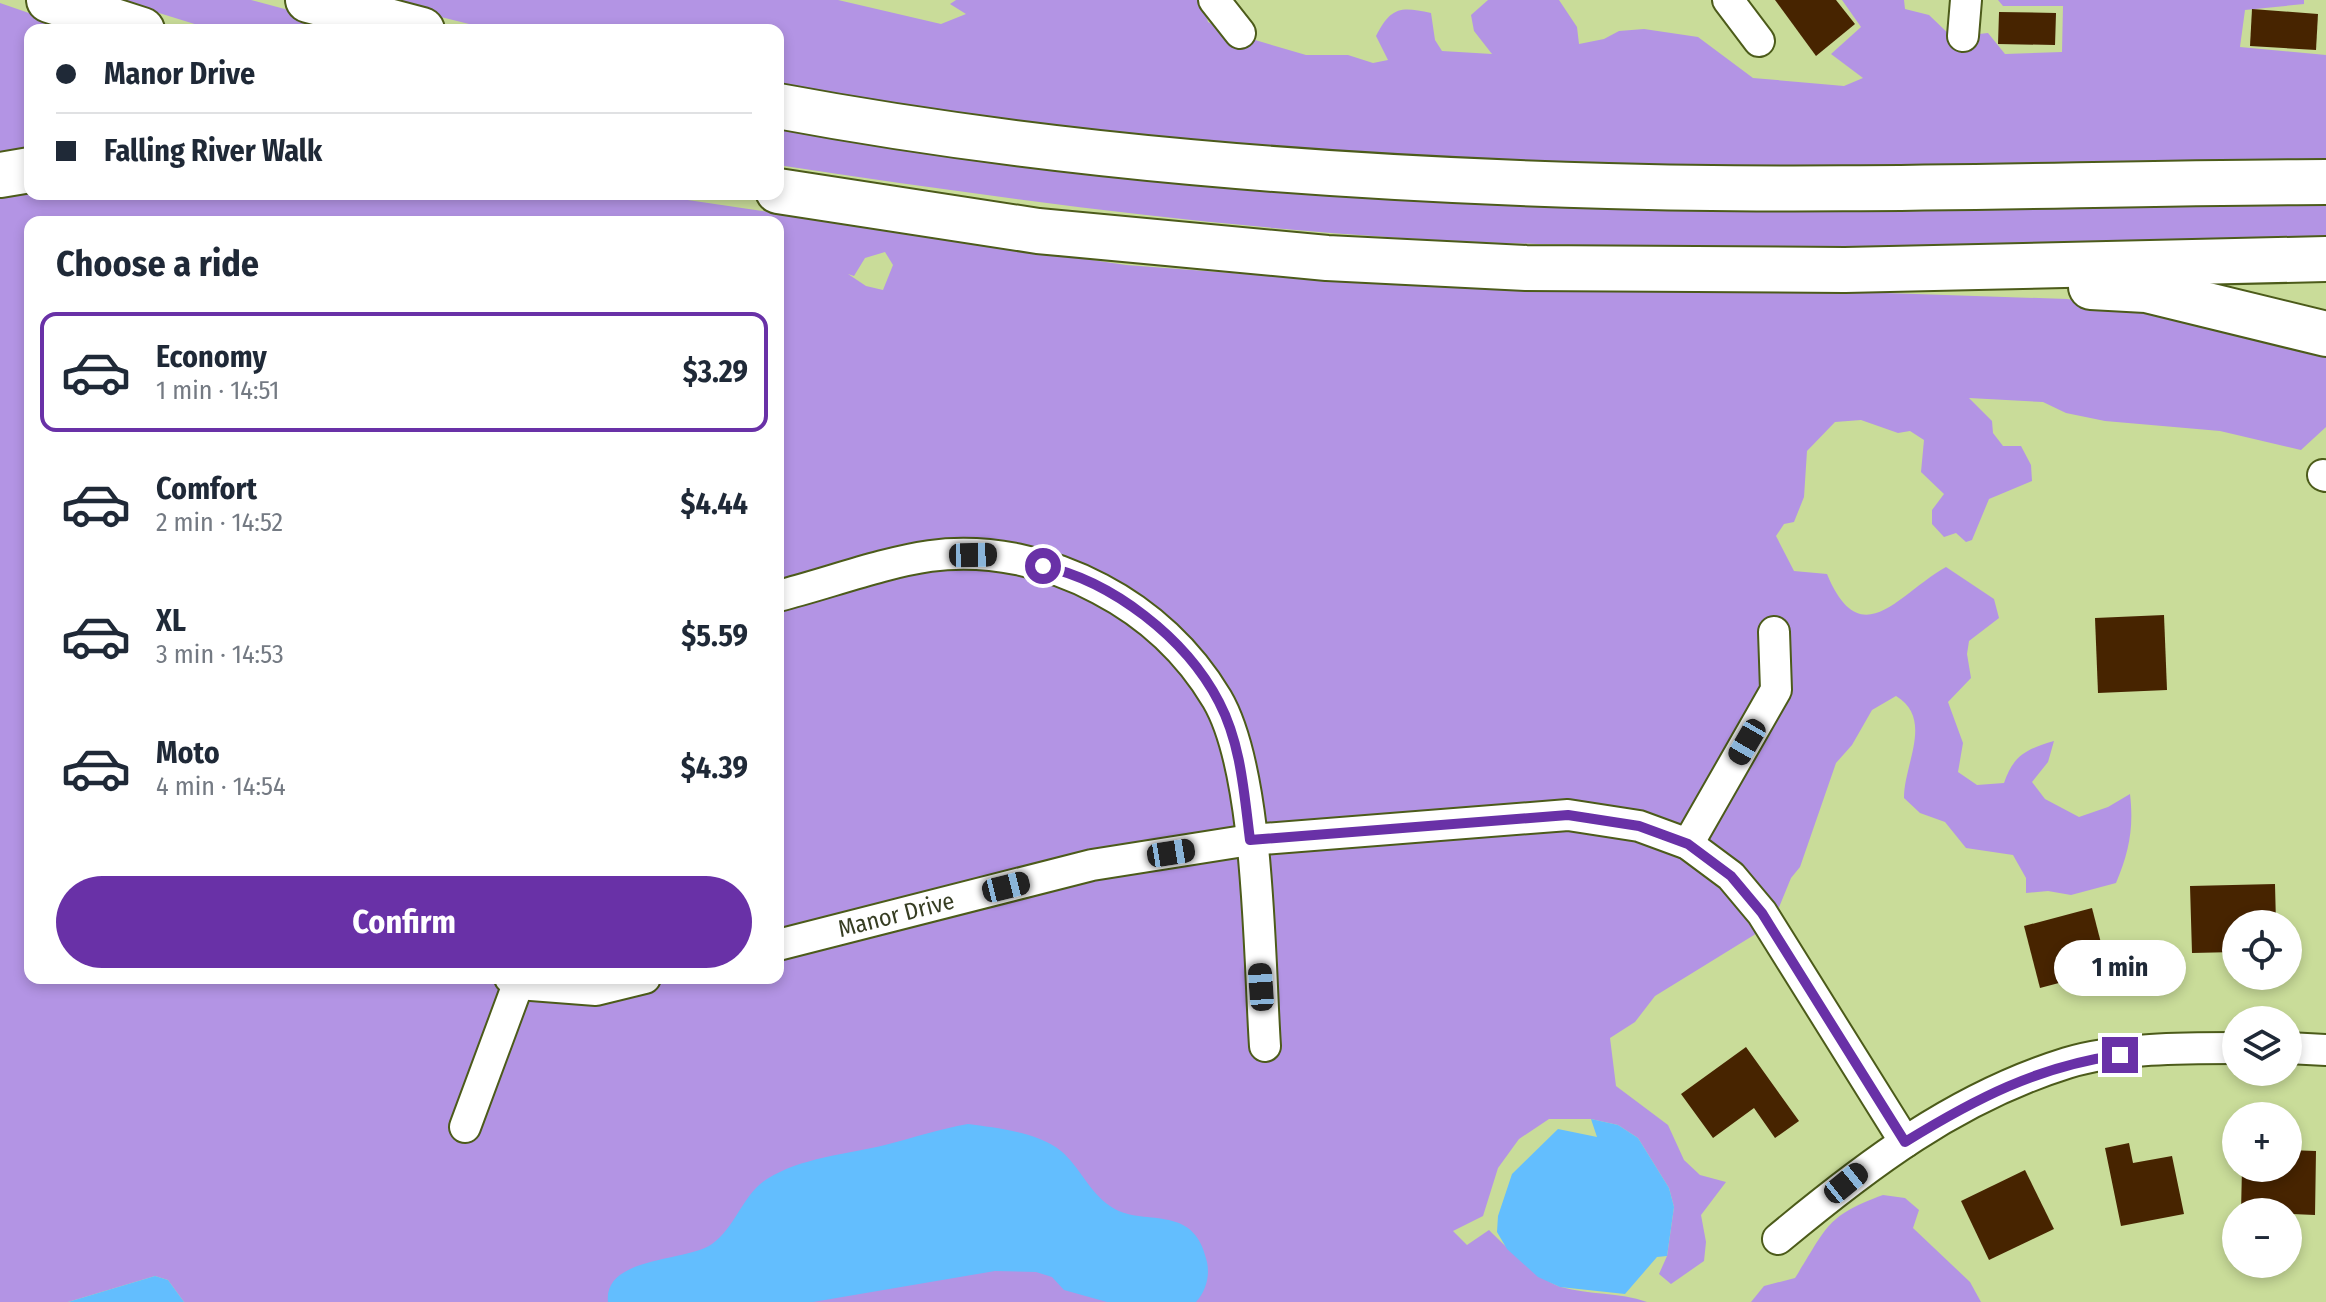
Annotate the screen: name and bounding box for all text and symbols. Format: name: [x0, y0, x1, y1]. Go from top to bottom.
text: Manor Drive: [104, 56, 255, 92]
text: Falling River Walk: [104, 133, 322, 169]
text: Choose a ride: [56, 242, 259, 286]
icon: car: [60, 336, 132, 408]
text: Economy: [156, 339, 267, 375]
text: $3.29: [683, 354, 748, 390]
text: 1 min · 14:51: [156, 375, 279, 406]
icon: car: [60, 468, 132, 540]
text: Comfort: [156, 471, 257, 507]
text: $4.44: [681, 486, 748, 522]
text: 2 min · 14:52: [156, 507, 283, 538]
car: [949, 543, 997, 567]
route start: [1025, 548, 1061, 584]
icon: car: [60, 600, 132, 672]
text: XL: [156, 603, 186, 639]
text: $5.59: [681, 618, 748, 654]
text: 3 min · 14:53: [156, 639, 284, 670]
car: [1725, 715, 1769, 769]
icon: car: [60, 732, 132, 804]
text: Moto: [156, 735, 220, 771]
text: $4.39: [681, 750, 748, 786]
text: 4 min · 14:54: [156, 771, 286, 802]
car: [1145, 837, 1197, 869]
car: [980, 870, 1032, 904]
button: Confirm: [56, 876, 752, 968]
street label: Manor Drive: [835, 887, 957, 943]
map controls: [2222, 910, 2302, 1278]
button: locate: [2222, 910, 2302, 990]
callout: 1 min: [2054, 939, 2186, 995]
text: 1 min: [2092, 952, 2148, 983]
car: [1247, 962, 1275, 1012]
button: layers: [2222, 1006, 2302, 1086]
route end: [2102, 1037, 2138, 1073]
button: +: [2222, 1102, 2302, 1182]
car: [1820, 1159, 1872, 1207]
button: −: [2222, 1198, 2302, 1278]

